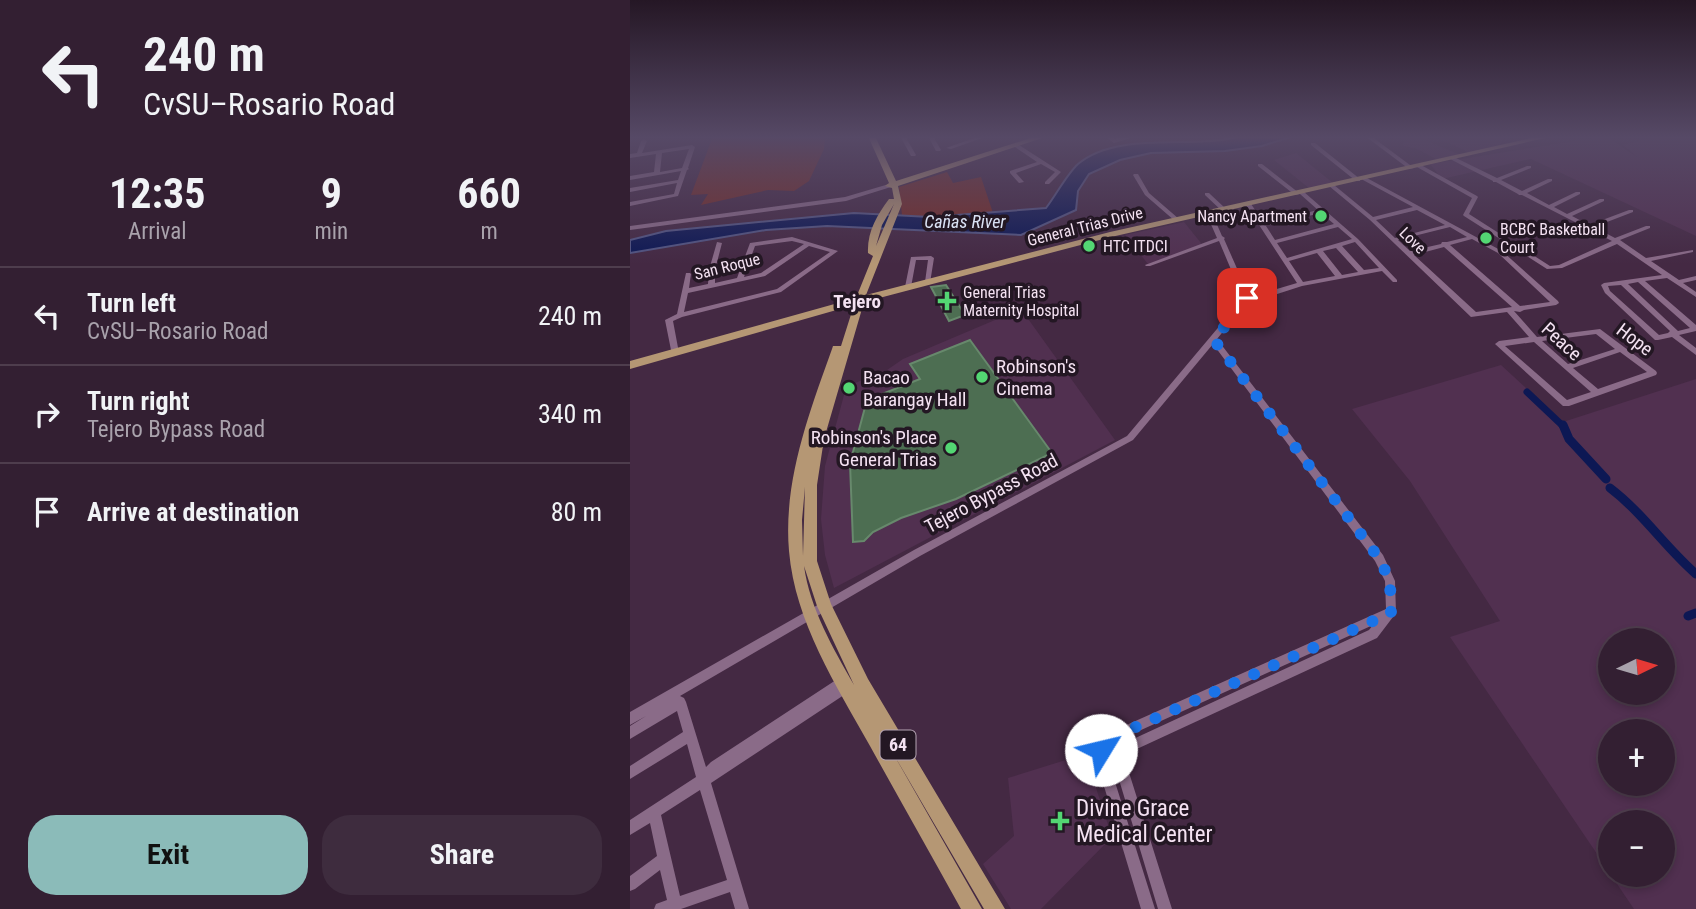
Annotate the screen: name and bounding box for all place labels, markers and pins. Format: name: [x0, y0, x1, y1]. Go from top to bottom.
place label: Nancy Apartment: [1197, 207, 1307, 226]
marker: Nancy Apartment: [1313, 208, 1329, 224]
place label: BCBC Basketball Court: [1500, 220, 1605, 257]
marker: BCBC Basketball Court: [1478, 230, 1494, 246]
place label: HTC ITDCI: [1103, 237, 1168, 256]
marker: HTC ITDCI: [1081, 238, 1097, 254]
pin: [1217, 268, 1277, 328]
place label: General Trias Maternity Hospital: [963, 283, 1079, 320]
marker: General Trias Maternity Hospital: [937, 291, 957, 311]
place label: Robinson's Cinema: [996, 355, 1076, 400]
place label: Bacao Barangay Hall: [863, 366, 966, 411]
marker: Robinson's Cinema: [974, 369, 990, 385]
marker: Bacao Barangay Hall: [841, 380, 857, 396]
place label: Robinson's Place General Trias: [811, 426, 937, 471]
marker: Robinson's Place General Trias: [943, 440, 959, 456]
place label: Divine Grace Medical Center: [1076, 795, 1213, 848]
marker: Divine Grace Medical Center: [1050, 811, 1070, 831]

